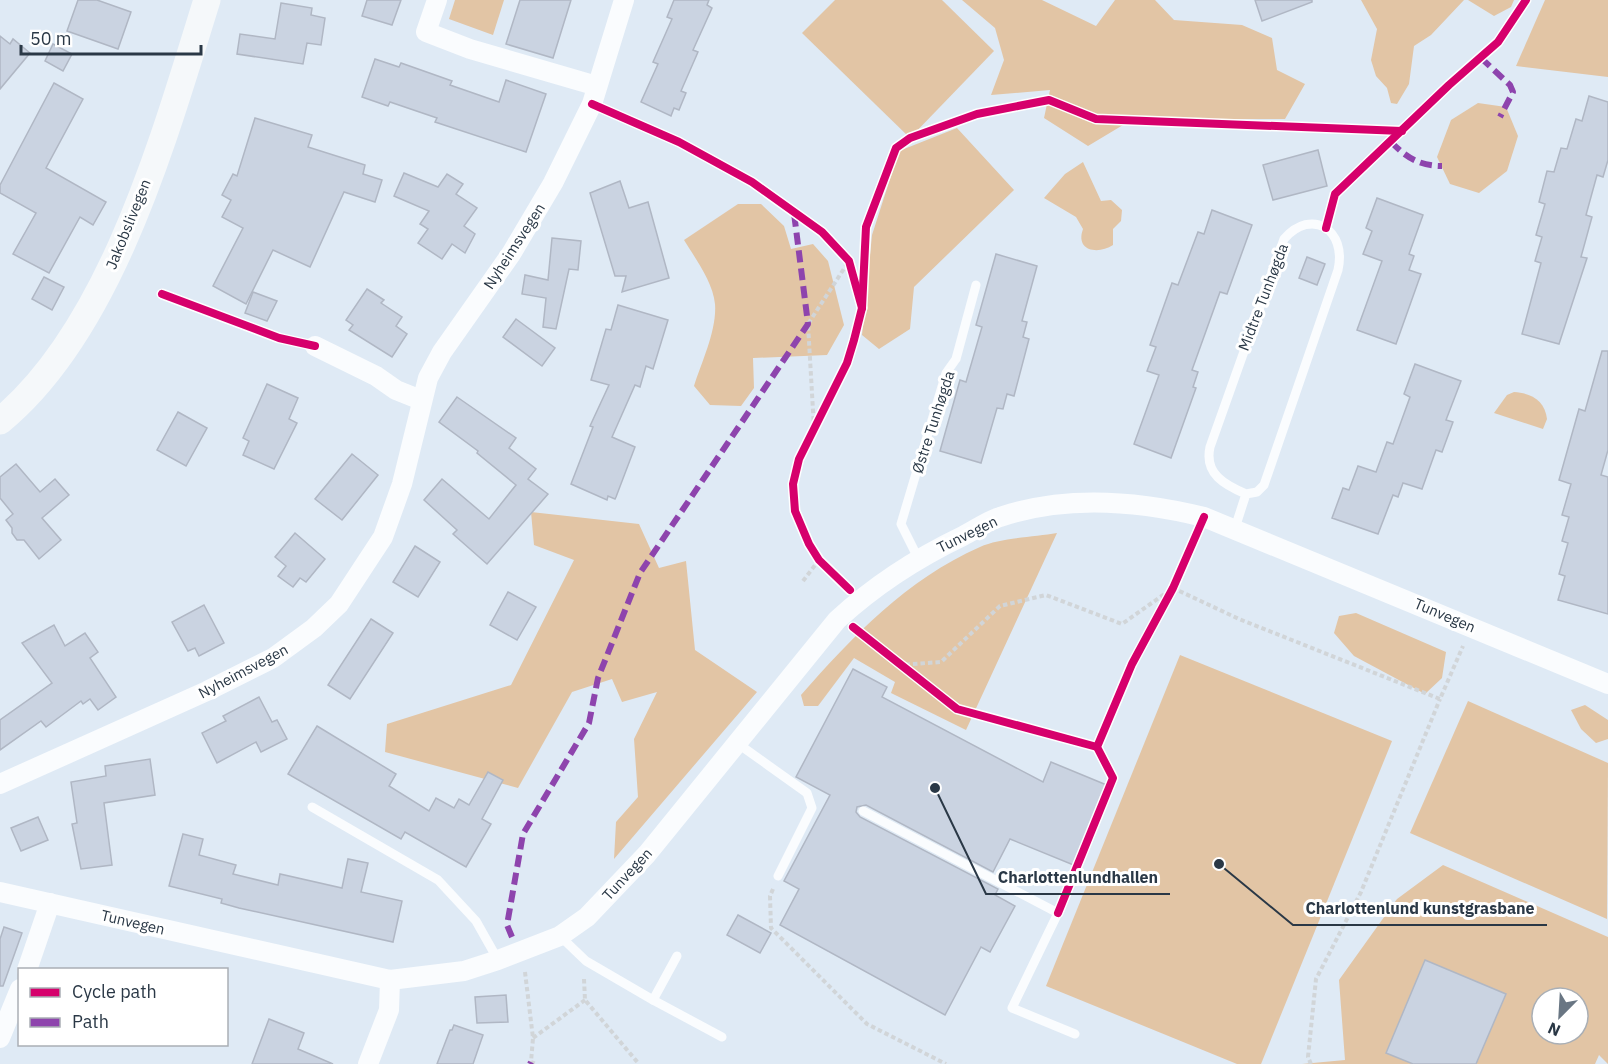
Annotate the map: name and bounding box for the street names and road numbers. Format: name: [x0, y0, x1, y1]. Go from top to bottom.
street label: Jakobslivegen: [101, 176, 155, 272]
street label: Nyheimsvegen: [479, 199, 549, 293]
street label: Midtre Tunhøgda: [1234, 241, 1292, 353]
street label: Østre Tunhøgda: [907, 368, 959, 476]
street label: Tunvegen: [934, 511, 1000, 557]
street label: Tunvegen: [1411, 594, 1479, 636]
street label: Nyheimsvegen: [195, 639, 291, 703]
street label: Tunvegen: [598, 844, 656, 904]
street label: Tunvegen: [99, 905, 167, 939]

